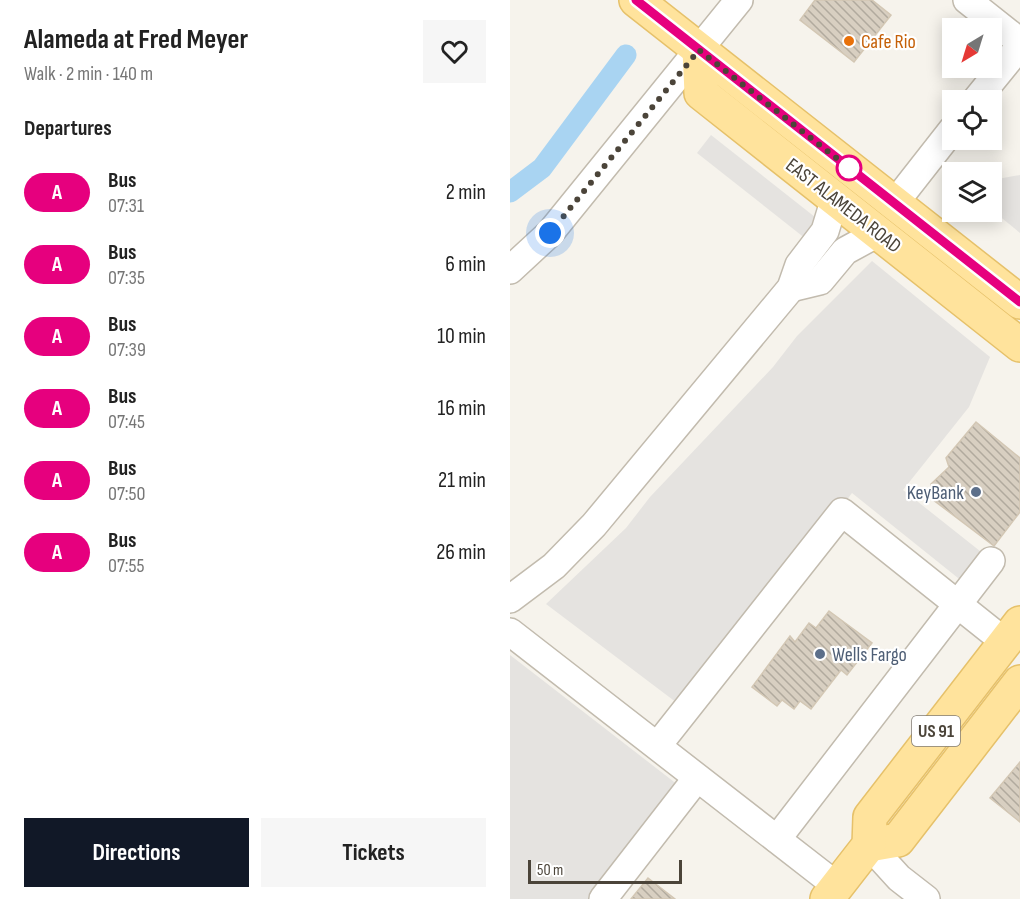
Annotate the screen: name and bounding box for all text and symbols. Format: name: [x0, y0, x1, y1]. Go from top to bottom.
north arrow: [942, 18, 1002, 78]
map controls: [942, 18, 1002, 222]
button: heart: [423, 20, 486, 83]
text: Alameda at Fred Meyer: [24, 23, 248, 56]
place label: Cafe Rio: [861, 30, 916, 54]
marker: Cafe Rio: [842, 34, 856, 48]
text: Walk · 2 min · 140 m: [24, 62, 153, 86]
button: locate: [942, 90, 1002, 150]
text: Departures: [24, 115, 112, 142]
street label: EAST ALAMEDA ROAD: [781, 153, 906, 258]
unlabelled marker: [836, 155, 862, 181]
button: layers: [942, 162, 1002, 222]
text: Bus: [108, 167, 137, 194]
text: 2 min: [446, 179, 486, 206]
text: A: [52, 180, 62, 205]
text: 07:31: [108, 194, 144, 218]
your location: [535, 218, 565, 248]
text: Bus: [108, 239, 137, 266]
text: 6 min: [445, 251, 486, 278]
text: A: [52, 252, 62, 277]
text: 07:35: [108, 266, 145, 290]
text: Bus: [108, 311, 137, 338]
text: 10 min: [437, 323, 486, 350]
text: A: [52, 324, 62, 349]
text: 07:39: [108, 338, 146, 362]
text: Bus: [108, 383, 137, 410]
text: 16 min: [438, 395, 486, 422]
text: A: [52, 396, 62, 421]
text: 07:45: [108, 410, 145, 434]
text: Bus: [108, 455, 137, 482]
text: 21 min: [438, 467, 486, 494]
text: A: [52, 468, 62, 493]
place label: KeyBank: [907, 481, 964, 505]
text: 07:50: [108, 482, 145, 506]
marker: KeyBank: [969, 485, 983, 499]
text: Bus: [108, 527, 137, 554]
text: 26 min: [436, 539, 486, 566]
text: A: [52, 540, 62, 565]
text: 07:55: [108, 554, 145, 578]
place label: Wells Fargo: [832, 643, 907, 667]
marker: Wells Fargo: [813, 647, 827, 661]
road number: US 91: [912, 716, 960, 746]
button: Directions: [24, 818, 249, 887]
button: Tickets: [261, 818, 486, 887]
scale bar: [528, 857, 682, 884]
text: 50 m: [537, 861, 563, 880]

